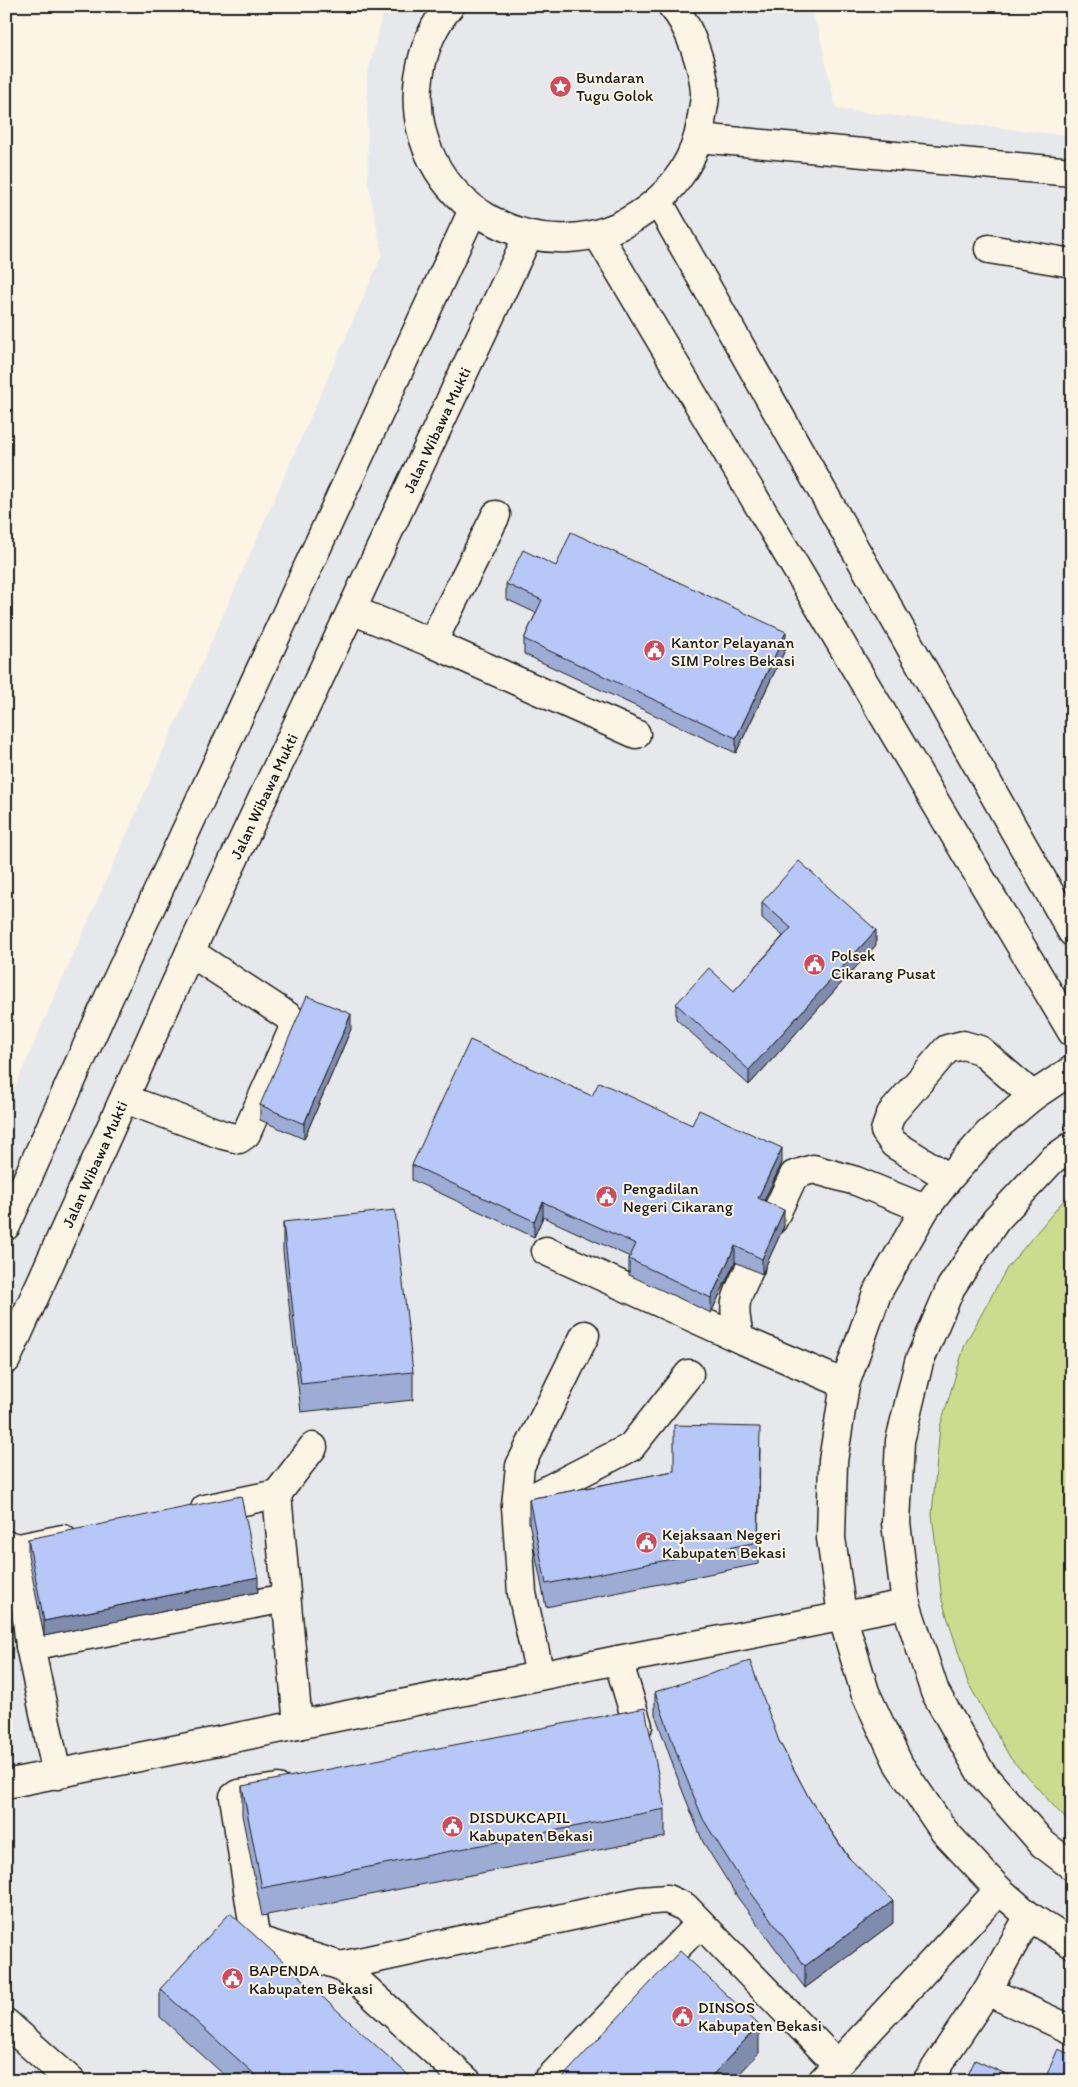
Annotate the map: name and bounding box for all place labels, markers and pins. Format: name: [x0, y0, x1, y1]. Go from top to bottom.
place label: Bundaran Tugu Golok: [576, 68, 654, 105]
place icon: Bundaran Tugu Golok: [548, 74, 572, 98]
place label: Kantor Pelayanan SIM Polres Bekasi: [671, 633, 795, 670]
public building icon: Kantor Pelayanan SIM Polres Bekasi: [643, 639, 667, 663]
place label: Polsek Cikarang Pusat: [831, 946, 936, 983]
public building icon: Polsek Cikarang Pusat: [803, 952, 827, 976]
place label: Pengadilan Negeri Cikarang: [623, 1179, 734, 1216]
public building icon: Pengadilan Negeri Cikarang: [595, 1185, 619, 1209]
place label: Kejaksaan Negeri Kabupaten Bekasi: [662, 1525, 786, 1562]
public building icon: Kejaksaan Negeri Kabupaten Bekasi: [634, 1531, 658, 1555]
place label: DISDUKCAPIL Kabupaten Bekasi: [469, 1808, 593, 1845]
public building icon: DISDUKCAPIL Kabupaten Bekasi: [441, 1814, 465, 1838]
place label: BAPENDA Kabupaten Bekasi: [249, 1961, 373, 1998]
public building icon: BAPENDA Kabupaten Bekasi: [221, 1967, 245, 1991]
place label: DINSOS Kabupaten Bekasi: [698, 1998, 822, 2035]
public building icon: DINSOS Kabupaten Bekasi: [670, 2004, 694, 2028]

